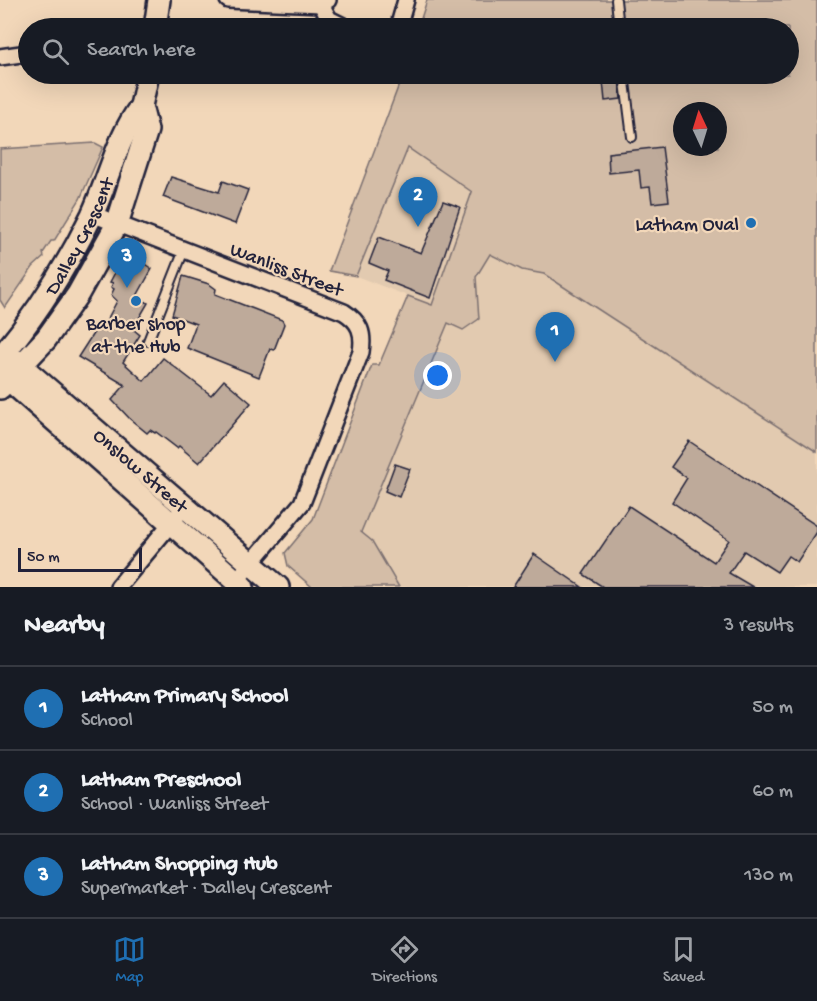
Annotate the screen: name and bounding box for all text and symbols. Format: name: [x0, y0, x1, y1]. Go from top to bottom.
search box: [18, 18, 799, 84]
icon: search: [39, 35, 72, 68]
text: Search here: [87, 38, 195, 64]
north arrow: [673, 102, 727, 156]
street label: Dalley Crescent: [41, 174, 121, 302]
pin: 2: [398, 178, 438, 227]
place label: Latham Oval: [635, 215, 739, 238]
marker: Latham Oval: [744, 216, 758, 230]
pin: 3: [108, 238, 146, 288]
street label: Wanliss Street: [226, 239, 347, 304]
marker: Barber shop at the Hub: [129, 294, 143, 308]
pin: 1: [536, 312, 574, 362]
place label: Barber shop at the Hub: [85, 314, 186, 360]
your location: [423, 361, 452, 390]
street label: Onslow Street: [87, 425, 192, 520]
scale bar: [18, 545, 142, 572]
text: 50 m: [27, 549, 60, 568]
text: Nearby: [24, 611, 105, 642]
text: 3 results: [724, 615, 793, 638]
text: Latham Primary School: [81, 684, 289, 710]
text: 1: [39, 697, 48, 720]
text: 50 m: [752, 697, 793, 720]
text: School: [81, 710, 133, 733]
text: Latham Preschool: [81, 768, 241, 794]
text: 2: [39, 781, 48, 804]
text: 60 m: [753, 781, 793, 804]
text: School · Wanliss Street: [81, 794, 268, 817]
text: Latham Shopping Hub: [81, 852, 278, 878]
text: 3: [38, 865, 49, 888]
text: 130 m: [744, 865, 793, 888]
text: Supermarket · Dalley Crescent: [81, 878, 331, 901]
tab: Map: [113, 933, 146, 988]
tab: Directions: [372, 933, 437, 988]
tab: Saved: [663, 933, 704, 988]

